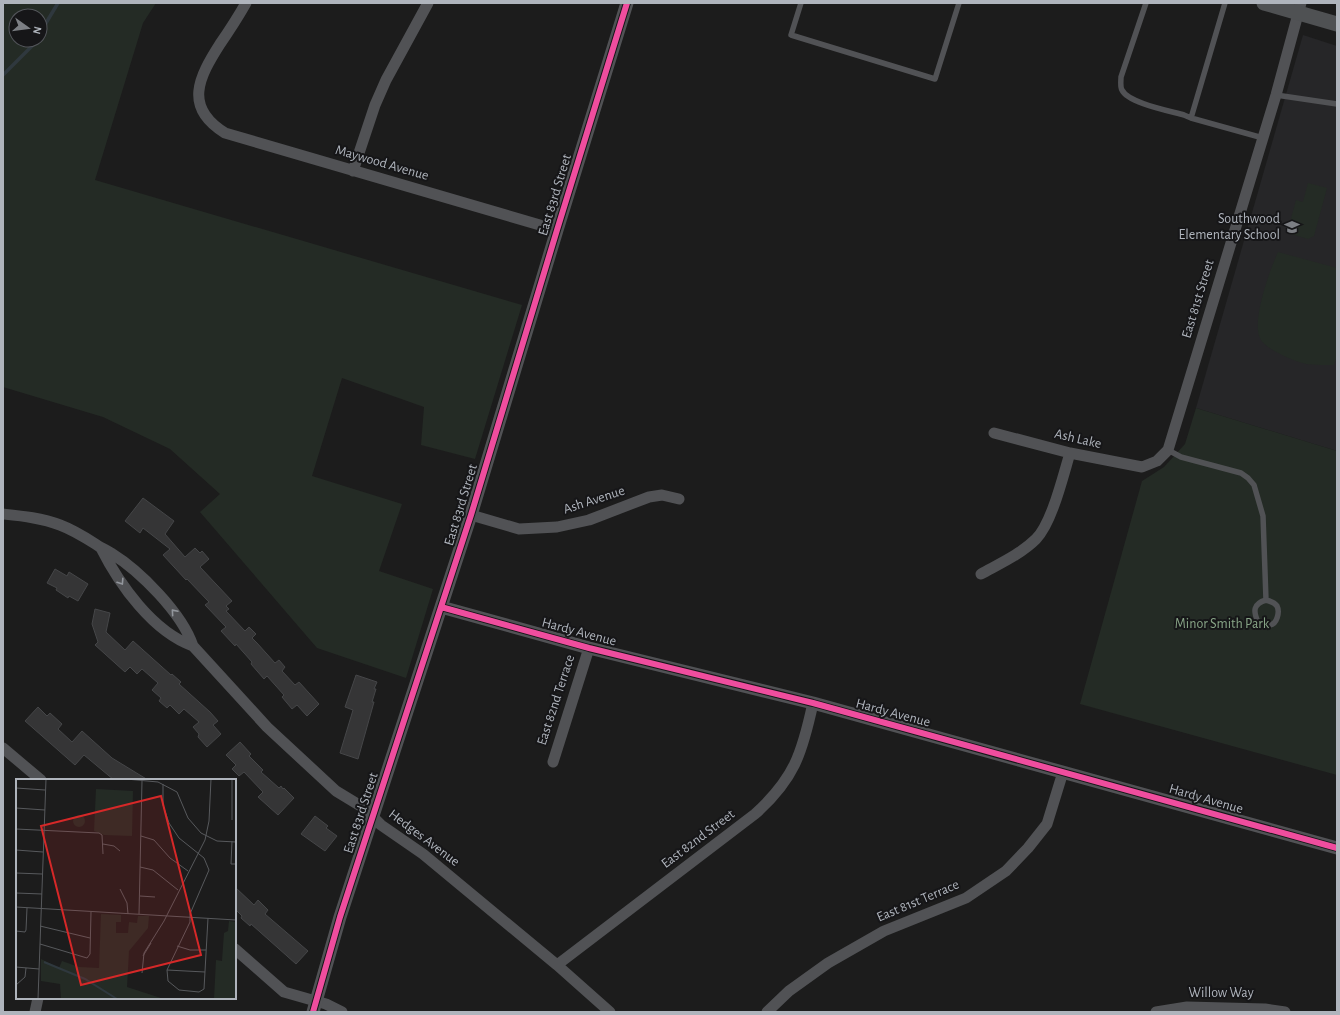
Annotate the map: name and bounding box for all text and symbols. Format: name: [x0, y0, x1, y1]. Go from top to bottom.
north arrow: [8, 8, 48, 48]
text: N: [31, 25, 43, 35]
street label: Maywood Avenue: [334, 143, 430, 183]
street label: East 83rd Street: [536, 152, 574, 237]
place label: Southwood Elementary School: [1179, 212, 1280, 242]
school or university icon: Southwood Elementary School: [1283, 218, 1301, 236]
street label: East 81st Street: [1179, 258, 1217, 340]
street label: Ash Lake: [1053, 427, 1103, 451]
street label: East 83rd Street: [442, 462, 480, 547]
street label: Ash Avenue: [562, 484, 626, 516]
one-way arrow: [116, 578, 123, 585]
one-way arrow: [172, 609, 179, 617]
street label: Hardy Avenue: [540, 615, 618, 649]
park label: Minor Smith Park: [1175, 617, 1270, 631]
street label: East 82nd Terrace: [535, 653, 577, 747]
street label: Hardy Avenue: [854, 696, 932, 730]
street label: East 83rd Street: [341, 770, 381, 855]
inset map: [16, 779, 236, 999]
street label: Hardy Avenue: [1167, 782, 1245, 816]
street label: Hedges Avenue: [386, 807, 462, 869]
street label: East 82nd Street: [659, 807, 738, 871]
street label: East 81st Terrace: [875, 877, 961, 925]
street label: Willow Way: [1188, 986, 1254, 1000]

